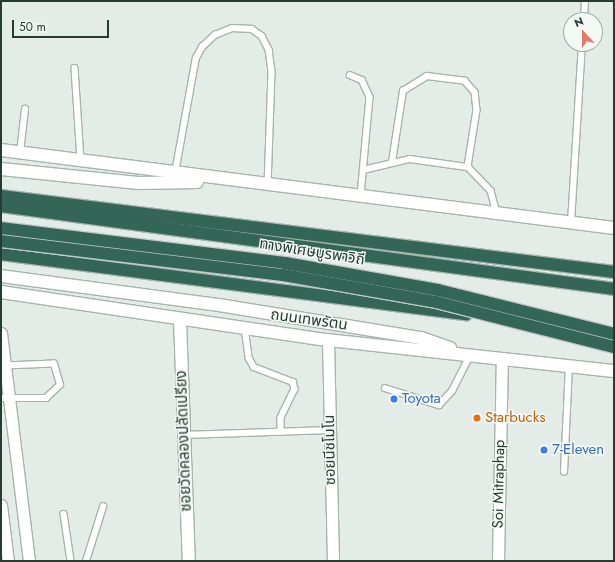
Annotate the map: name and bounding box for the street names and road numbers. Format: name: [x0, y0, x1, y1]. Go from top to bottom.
street label: ทางพิเศษบูรพาวิถี: [258, 235, 366, 269]
street label: ถนนเทพรัตน: [269, 306, 349, 334]
street label: ซอยวัดคลองปลัดเปรียง: [173, 370, 195, 512]
street label: ซอยนีชโมโน: [320, 414, 340, 486]
street label: Soi Mitraphap: [489, 439, 509, 529]

